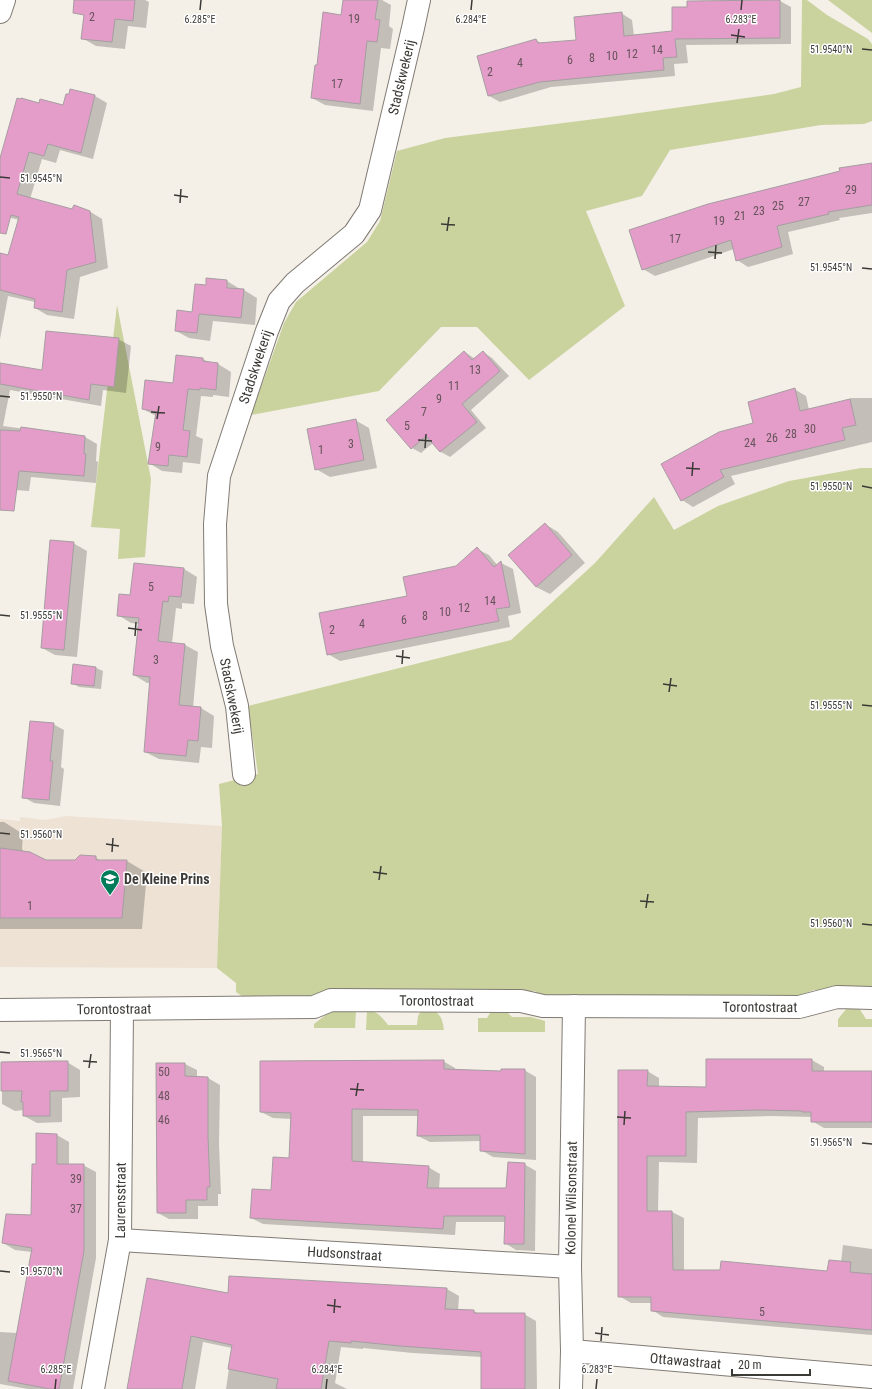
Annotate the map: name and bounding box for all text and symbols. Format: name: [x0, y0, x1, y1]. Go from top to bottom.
house number: 2: [89, 10, 95, 24]
house number: 19: [348, 12, 360, 26]
text: 6.285°E: [184, 14, 216, 25]
text: 6.284°E: [455, 14, 487, 25]
text: 6.283°E: [725, 14, 757, 25]
street label: Stadskwekerij: [385, 38, 418, 116]
house number: 14: [651, 43, 663, 57]
text: 51.9540°N: [810, 44, 852, 55]
house number: 12: [626, 47, 638, 61]
house number: 10: [606, 49, 618, 63]
house number: 8: [589, 51, 595, 65]
house number: 6: [567, 53, 573, 67]
house number: 4: [517, 56, 523, 70]
house number: 2: [487, 65, 493, 79]
house number: 17: [331, 77, 343, 91]
text: 51.9545°N: [20, 173, 62, 184]
house number: 29: [845, 183, 857, 197]
house number: 27: [798, 195, 810, 209]
house number: 25: [772, 199, 784, 213]
house number: 23: [753, 204, 765, 218]
house number: 21: [734, 209, 746, 223]
house number: 19: [713, 214, 725, 228]
house number: 17: [669, 232, 681, 246]
text: 51.9545°N: [810, 262, 852, 273]
street label: Stadskwekerij: [236, 328, 275, 406]
house number: 13: [469, 363, 481, 377]
house number: 11: [448, 379, 460, 393]
text: 51.9550°N: [20, 391, 62, 402]
house number: 9: [436, 392, 442, 406]
house number: 7: [421, 405, 427, 419]
house number: 5: [404, 419, 410, 433]
house number: 30: [804, 422, 816, 436]
house number: 28: [785, 427, 797, 441]
house number: 26: [766, 431, 778, 445]
house number: 24: [744, 436, 756, 450]
house number: 3: [348, 437, 354, 451]
house number: 9: [155, 440, 161, 454]
house number: 1: [318, 443, 324, 457]
text: 51.9550°N: [810, 481, 852, 492]
house number: 5: [148, 580, 154, 594]
house number: 14: [484, 594, 496, 608]
house number: 12: [458, 601, 470, 615]
house number: 10: [439, 605, 451, 619]
house number: 8: [422, 609, 428, 623]
text: 51.9555°N: [20, 610, 62, 621]
house number: 6: [401, 613, 407, 627]
house number: 4: [359, 617, 365, 631]
house number: 2: [329, 623, 335, 637]
house number: 3: [153, 653, 159, 667]
street label: Stadskwekerij: [217, 657, 247, 735]
text: 51.9555°N: [810, 700, 852, 711]
text: 51.9560°N: [20, 829, 62, 840]
school or university icon: De Kleine Prins: [99, 868, 121, 896]
place label: De Kleine Prins: [124, 871, 210, 887]
house number: 1: [27, 899, 33, 913]
text: 51.9560°N: [810, 918, 852, 929]
street label: Torontostraat: [399, 992, 474, 1009]
street label: Torontostraat: [723, 999, 797, 1015]
street label: Torontostraat: [77, 1001, 151, 1017]
text: 51.9565°N: [20, 1048, 62, 1059]
house number: 50: [158, 1065, 170, 1079]
house number: 48: [158, 1089, 170, 1103]
house number: 46: [158, 1113, 170, 1127]
text: 51.9565°N: [810, 1137, 852, 1148]
street label: Kolonel Wilsonstraat: [562, 1141, 580, 1255]
street label: Laurensstraat: [112, 1162, 129, 1239]
house number: 39: [70, 1172, 82, 1186]
house number: 37: [70, 1202, 82, 1216]
street label: Hudsonstraat: [307, 1243, 382, 1264]
text: 51.9570°N: [20, 1266, 62, 1277]
house number: 5: [759, 1305, 765, 1319]
street label: Ottawastraat: [649, 1350, 722, 1372]
scale bar: [732, 1351, 810, 1377]
text: 20 m: [738, 1358, 762, 1372]
text: 6.285°E: [40, 1364, 72, 1375]
text: 6.284°E: [311, 1364, 343, 1375]
text: 6.283°E: [581, 1364, 613, 1375]

